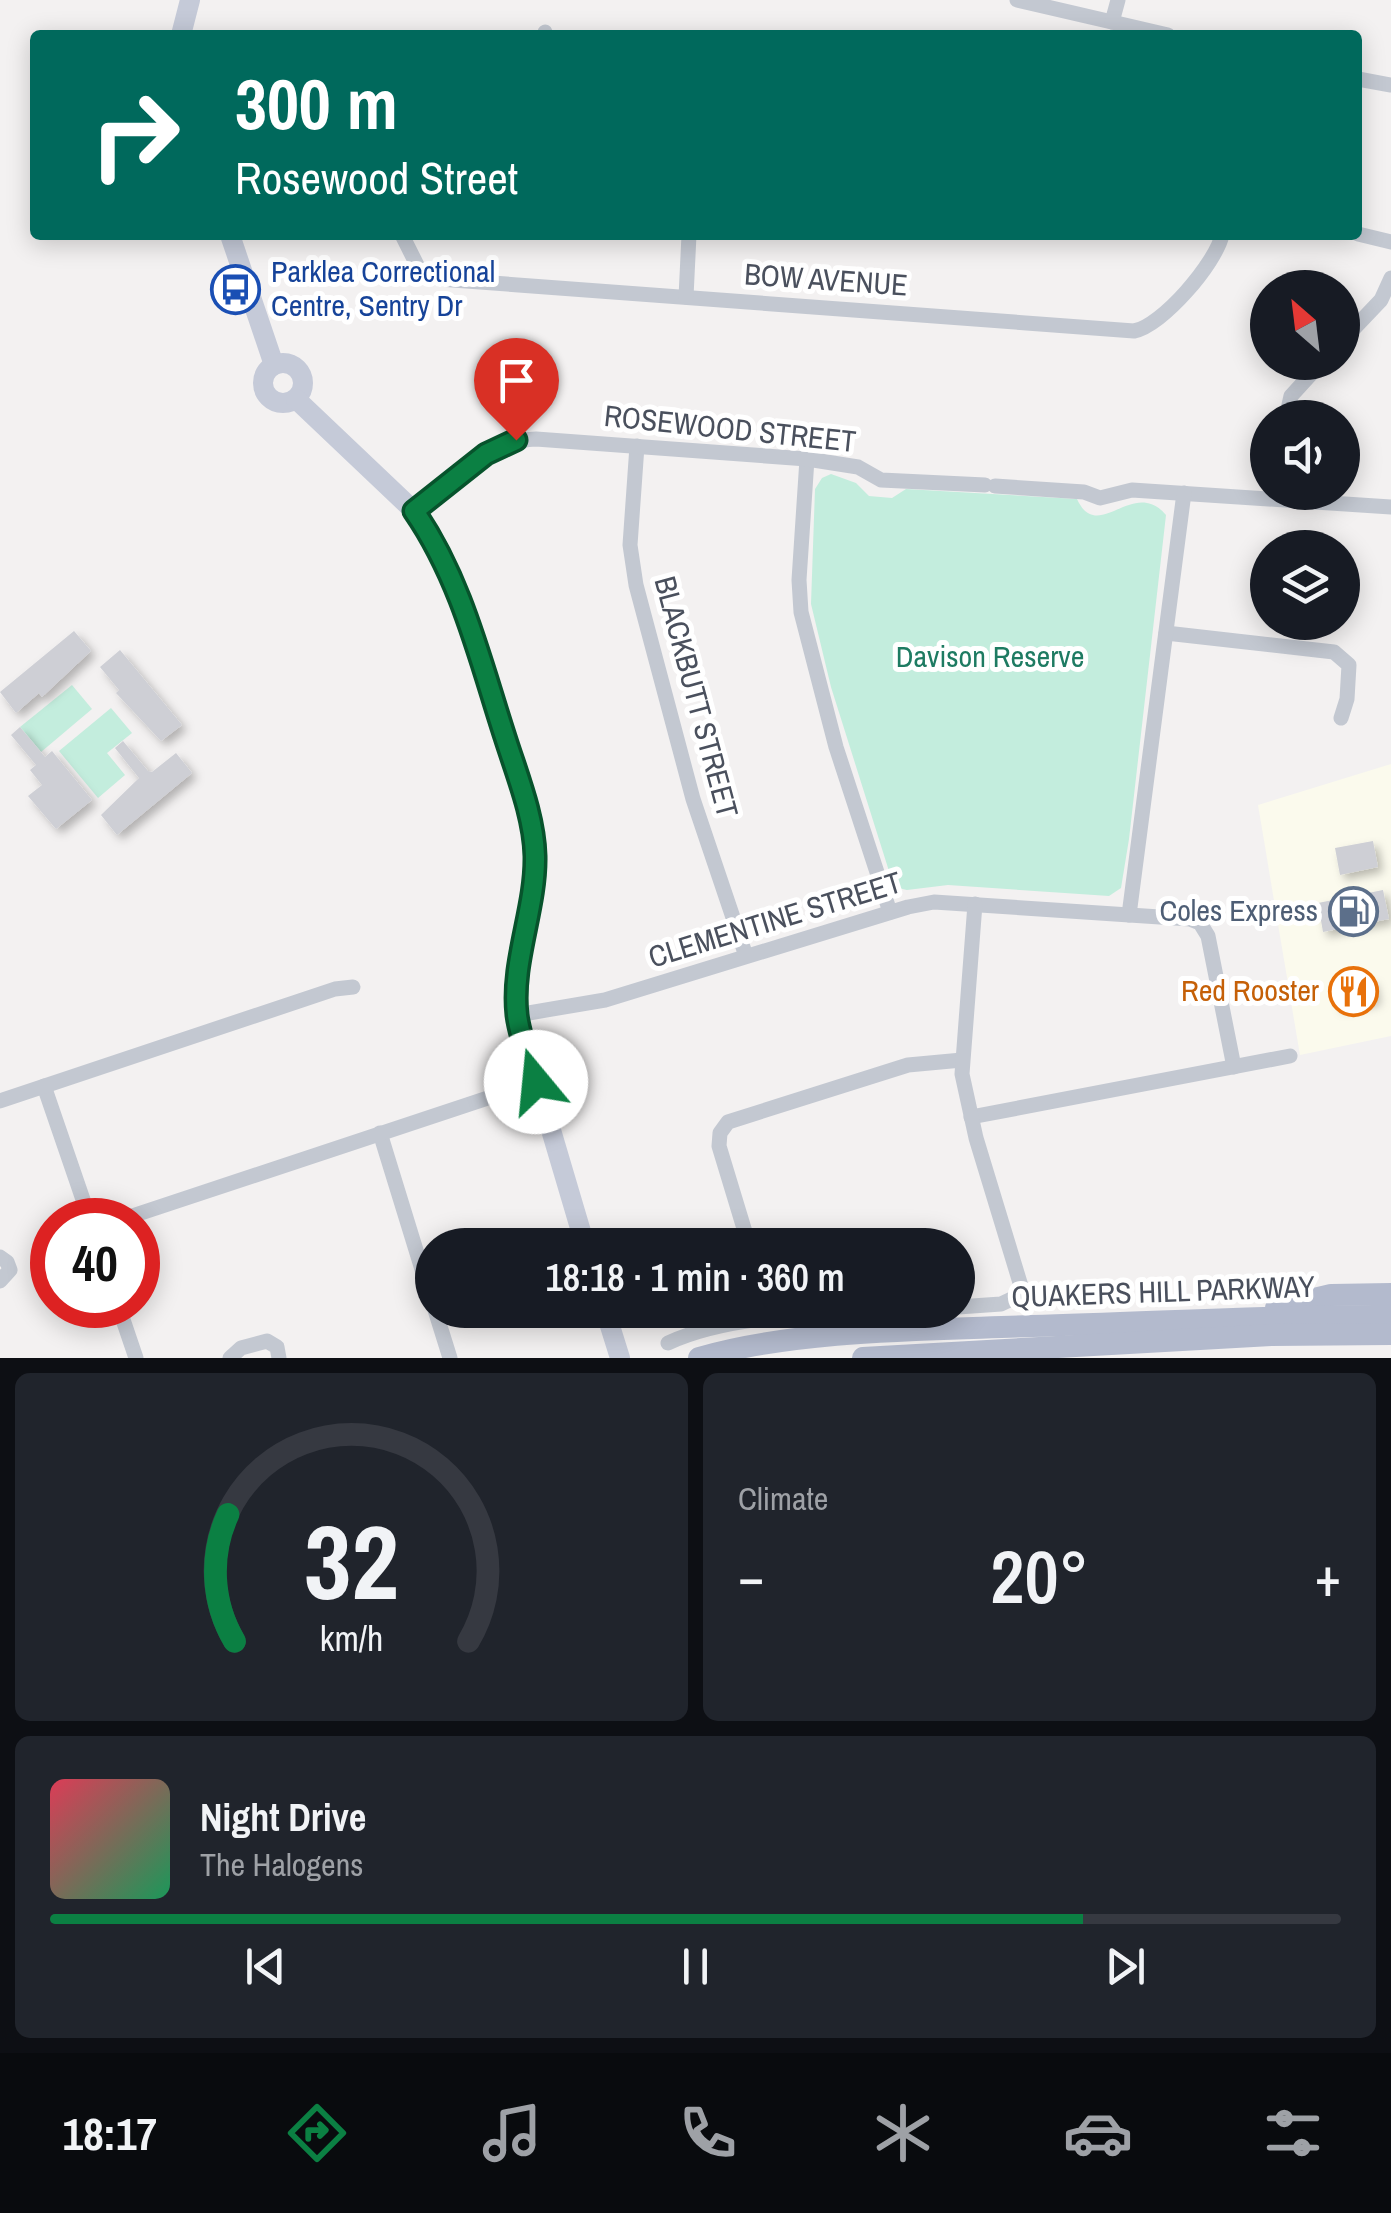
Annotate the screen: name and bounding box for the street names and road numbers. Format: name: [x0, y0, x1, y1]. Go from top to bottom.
street label: BOW AVENUE: [743, 253, 909, 305]
street label: ROSEWOOD STREET: [602, 395, 858, 461]
street label: BLACKBUTT STREET: [646, 572, 748, 822]
street label: CLEMENTINE STREET: [643, 862, 906, 977]
street label: QUAKERS HILL PARKWAY: [1011, 1266, 1316, 1316]

